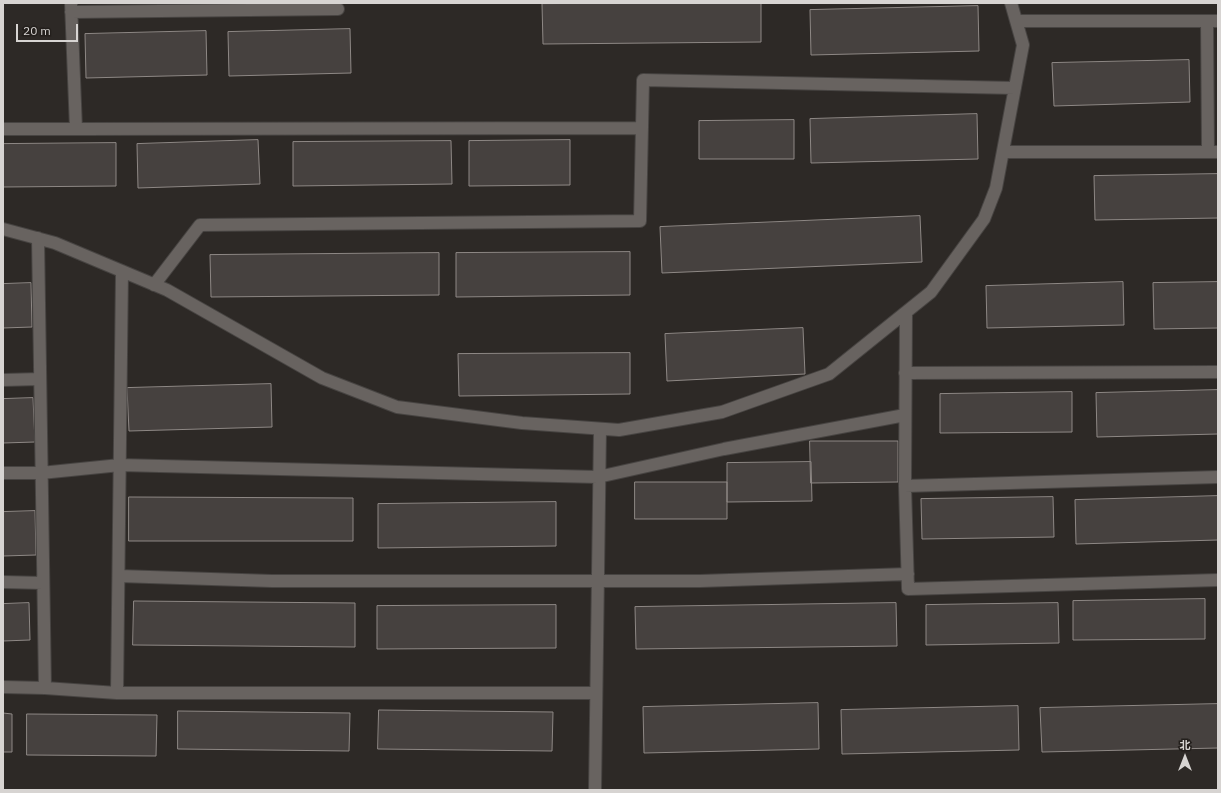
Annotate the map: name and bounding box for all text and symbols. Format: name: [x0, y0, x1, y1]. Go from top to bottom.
scale bar: [18, 16, 80, 42]
text: 20 m: [23, 23, 51, 38]
north arrow: [1165, 737, 1205, 777]
text: 北: [1180, 738, 1191, 752]

